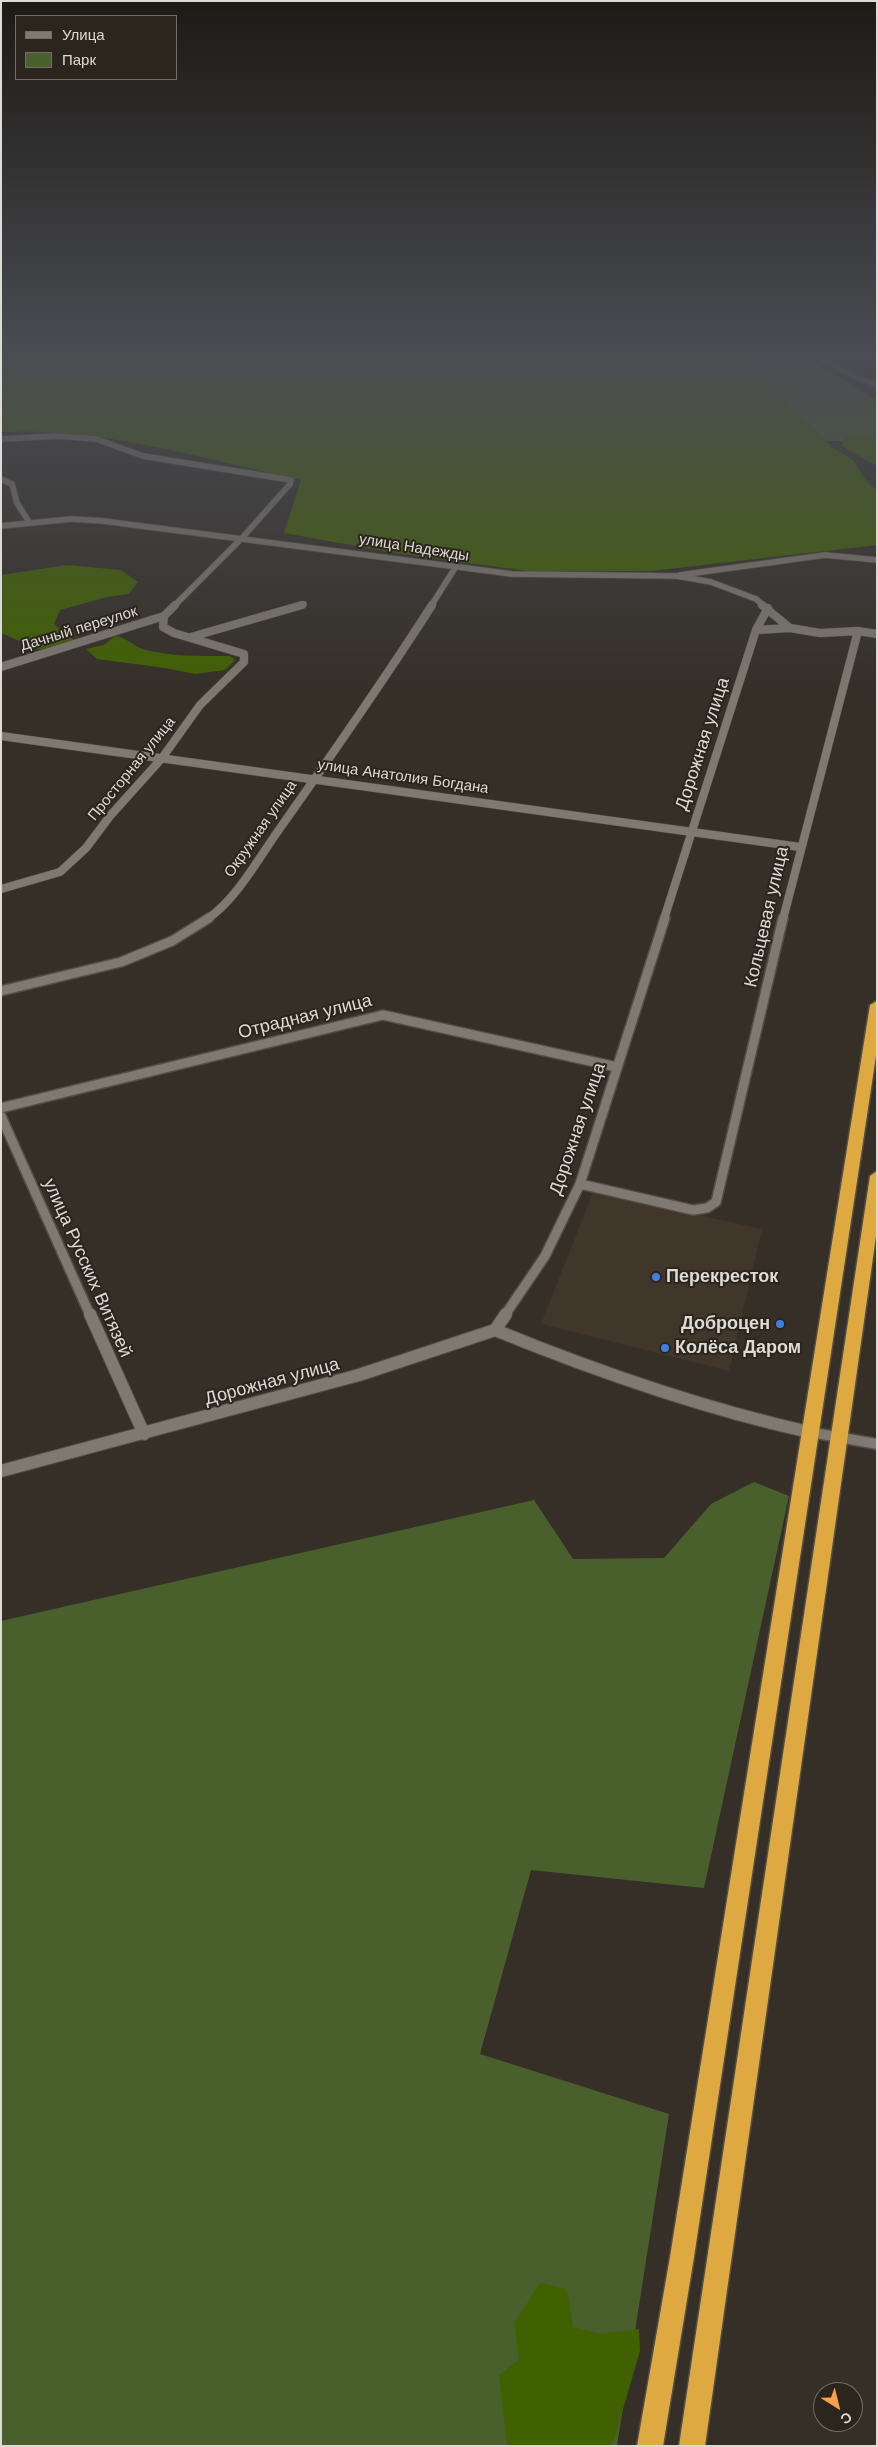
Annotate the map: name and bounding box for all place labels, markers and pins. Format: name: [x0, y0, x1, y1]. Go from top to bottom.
place label: Перекресток: [666, 1266, 778, 1288]
marker: Перекресток: [650, 1271, 662, 1283]
place label: Доброцен: [681, 1313, 770, 1335]
marker: Доброцен: [774, 1318, 786, 1330]
place label: Колёса Даром: [675, 1337, 801, 1359]
marker: Колёса Даром: [659, 1342, 671, 1354]

